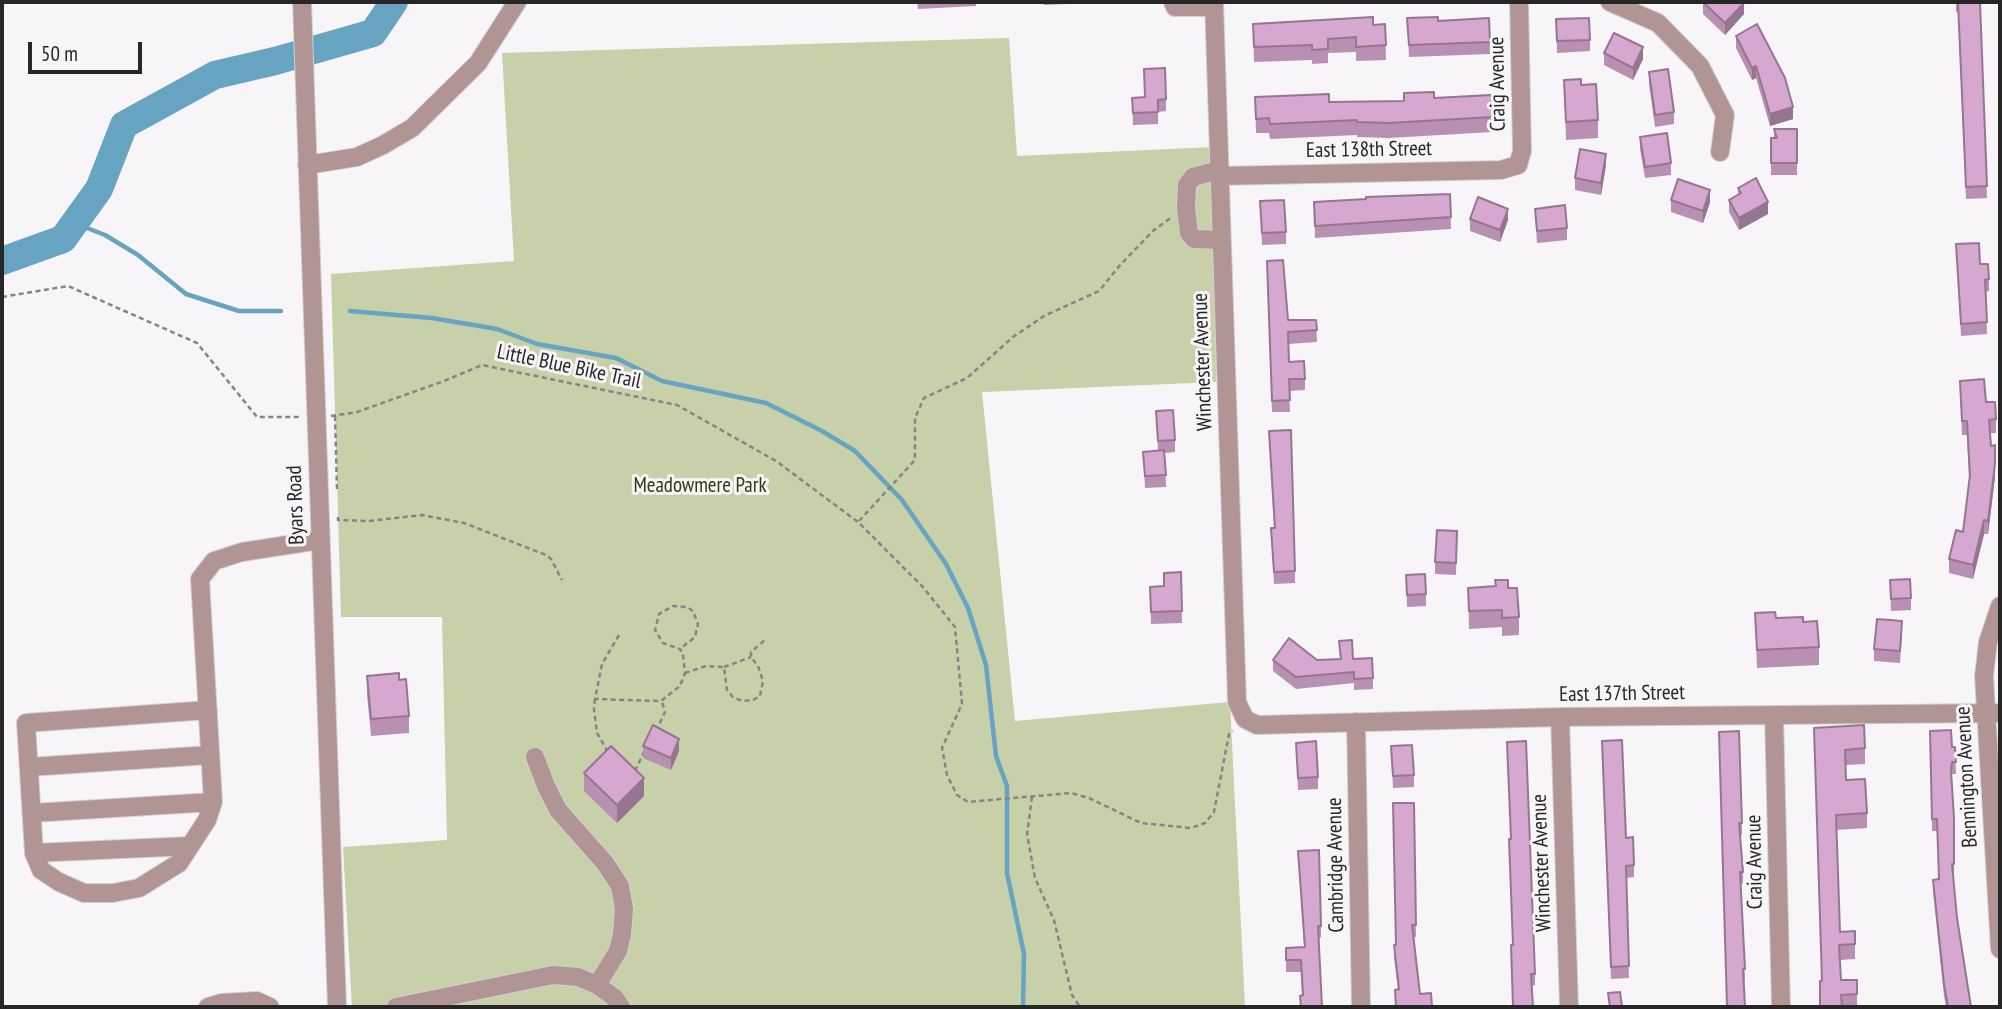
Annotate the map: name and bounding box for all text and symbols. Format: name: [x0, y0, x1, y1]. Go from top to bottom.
scale bar: [32, 28, 145, 72]
street label: Craig Avenue: [1485, 36, 1511, 132]
text: 50 m: [41, 40, 78, 67]
street label: East 138th Street: [1306, 136, 1432, 164]
street label: Winchester Avenue: [1188, 293, 1218, 431]
street label: Little Blue Bike Trail: [495, 339, 643, 395]
street label: Byars Road: [282, 465, 310, 545]
park label: Meadowmere Park: [633, 473, 767, 499]
street label: East 137th Street: [1559, 680, 1685, 708]
street label: Bennington Avenue: [1951, 706, 1983, 848]
street label: Winchester Avenue: [1527, 794, 1557, 932]
street label: Cambridge Avenue: [1322, 797, 1350, 933]
street label: Craig Avenue: [1742, 814, 1768, 910]

